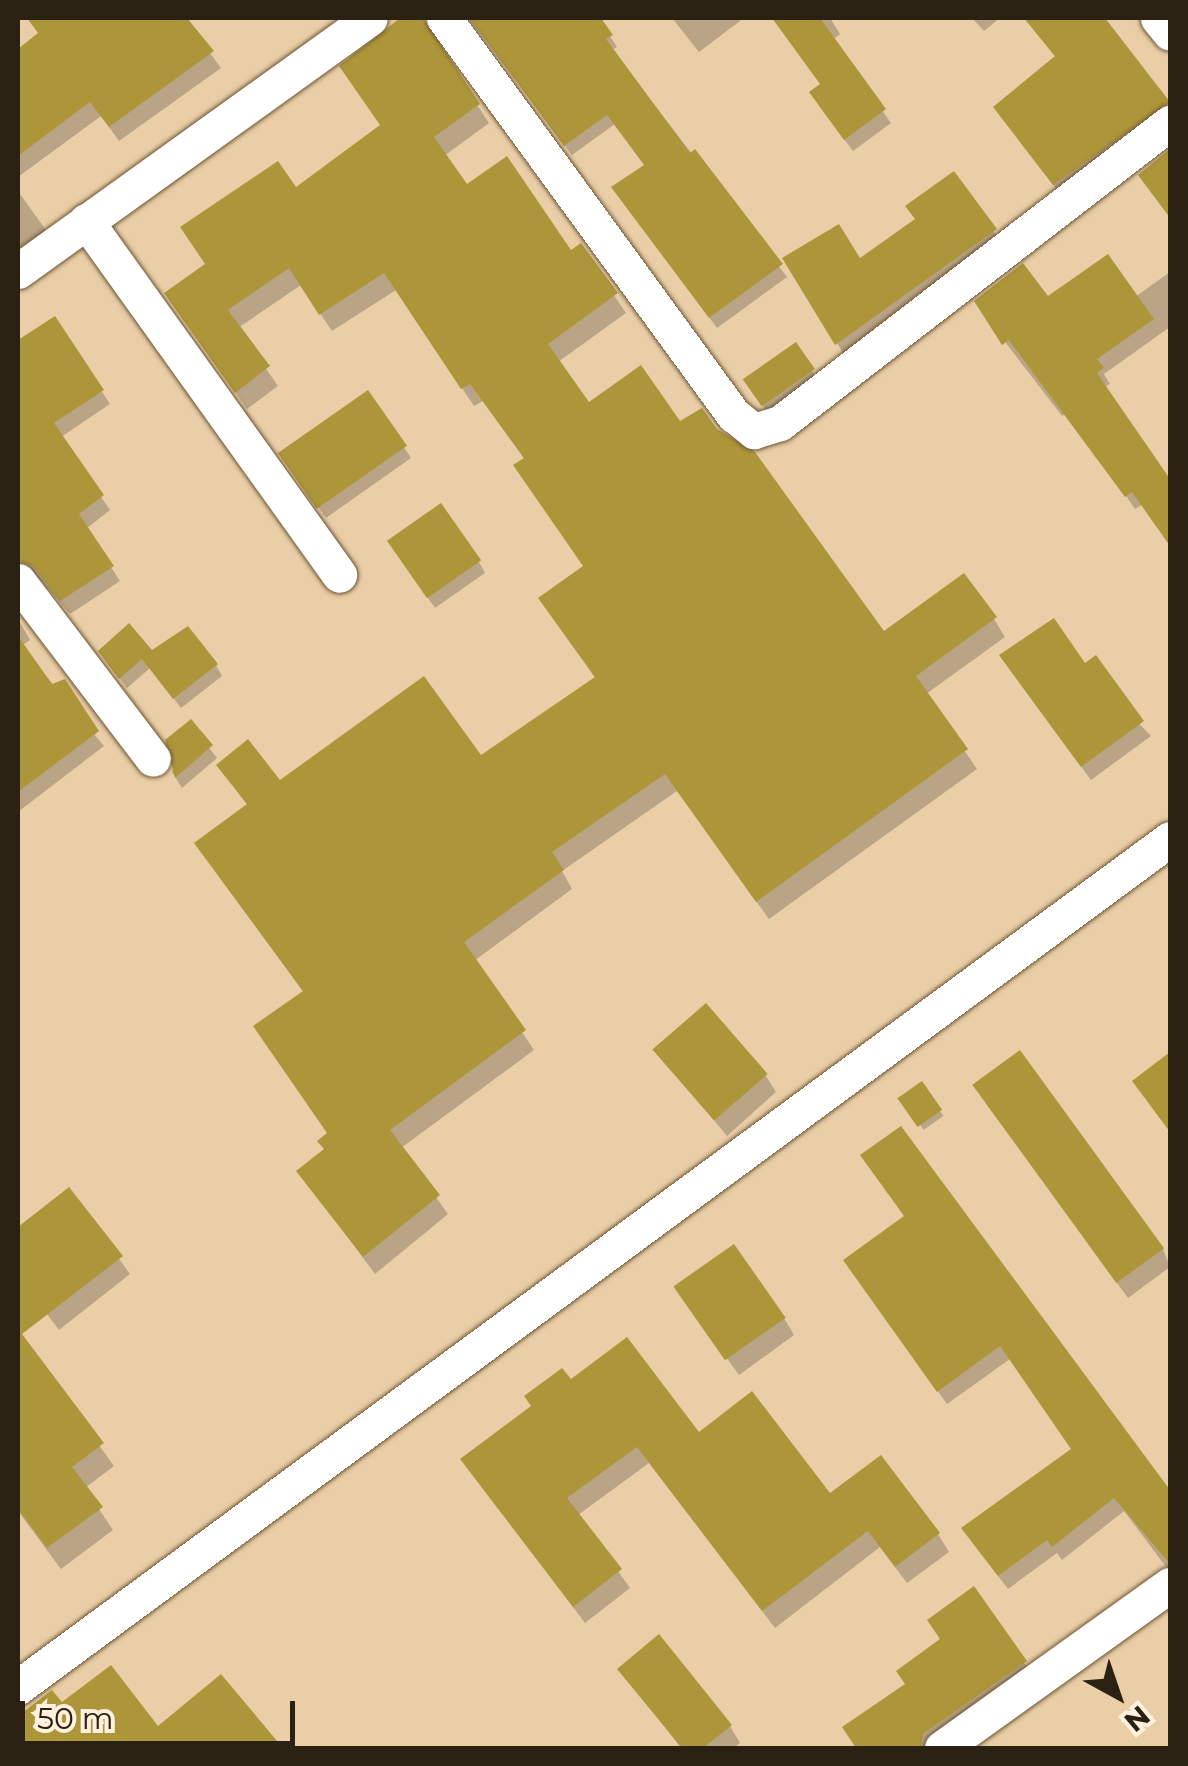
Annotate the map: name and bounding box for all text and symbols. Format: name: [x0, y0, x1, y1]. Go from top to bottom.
north arrow: [1068, 1646, 1168, 1746]
scale bar: [25, 1681, 300, 1743]
text: N: [1118, 1699, 1157, 1739]
text: 50 m: [37, 1700, 114, 1737]

